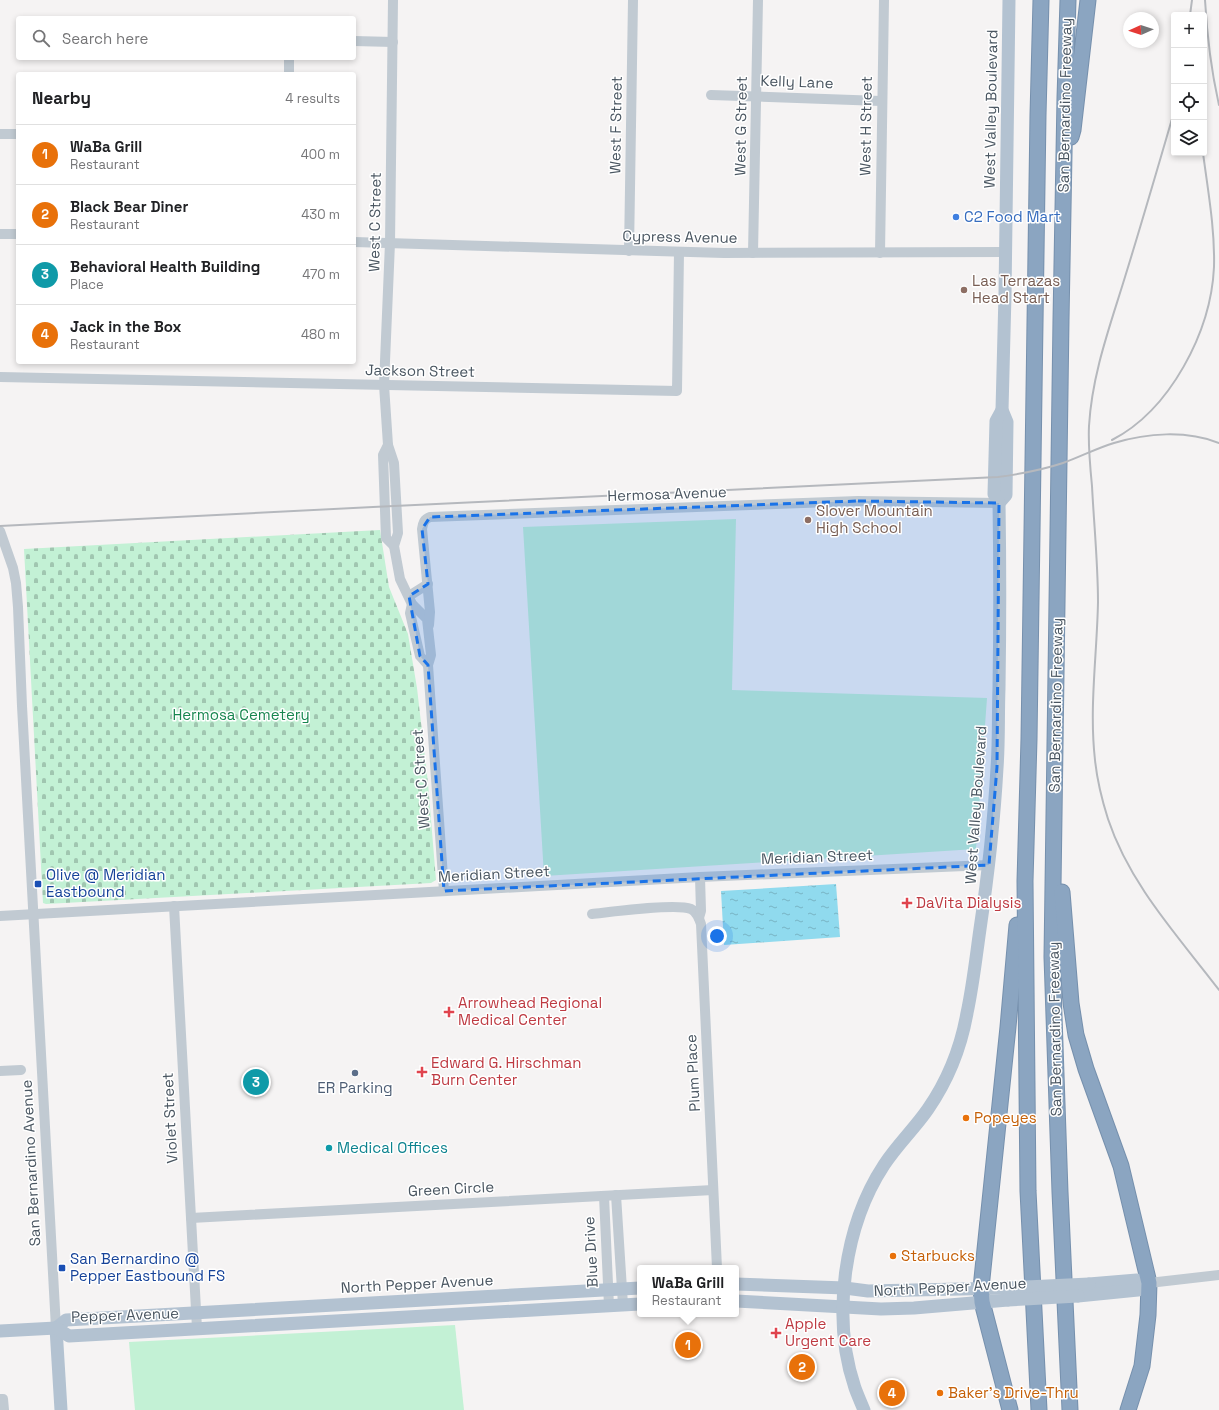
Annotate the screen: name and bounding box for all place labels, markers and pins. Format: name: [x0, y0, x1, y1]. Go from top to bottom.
place label: C2 Food Mart: [964, 207, 1061, 226]
marker: C2 Food Mart: [951, 212, 961, 222]
place label: Las Terrazas Head Start: [972, 271, 1060, 307]
marker: Las Terrazas Head Start: [959, 285, 969, 295]
place label: Slover Mountain High School: [816, 501, 933, 537]
marker: Slover Mountain High School: [803, 515, 813, 525]
place label: Olive @ Meridian Eastbound: [46, 865, 166, 901]
marker: Olive @ Meridian Eastbound: [33, 879, 43, 889]
place label: DaVita Dialysis: [916, 893, 1022, 912]
marker: DaVita Dialysis: [901, 897, 913, 909]
place label: Arrowhead Regional Medical Center: [458, 993, 602, 1029]
marker: Arrowhead Regional Medical Center: [443, 1006, 455, 1018]
place label: Edward G. Hirschman Burn Center: [431, 1053, 581, 1089]
marker: Edward G. Hirschman Burn Center: [416, 1066, 428, 1078]
pin: 3: [243, 1067, 269, 1097]
marker: ER Parking: [350, 1068, 360, 1078]
place label: ER Parking: [317, 1078, 393, 1097]
place label: Popeyes: [974, 1108, 1037, 1127]
marker: Popeyes: [961, 1113, 971, 1123]
place label: Medical Offices: [337, 1138, 448, 1157]
marker: Medical Offices: [324, 1143, 334, 1153]
place label: Starbucks: [901, 1246, 975, 1265]
place label: San Bernardino @ Pepper Eastbound FS: [70, 1249, 225, 1285]
marker: Starbucks: [888, 1251, 898, 1261]
marker: San Bernardino @ Pepper Eastbound FS: [57, 1263, 67, 1273]
place label: Apple Urgent Care: [785, 1314, 871, 1350]
marker: Apple Urgent Care: [770, 1327, 782, 1339]
pin: 1: [675, 1330, 701, 1360]
pin: 2: [789, 1352, 815, 1382]
pin: 4: [879, 1378, 905, 1408]
place label: Baker's Drive-Thru: [948, 1383, 1079, 1402]
marker: Baker's Drive-Thru: [935, 1388, 945, 1398]

